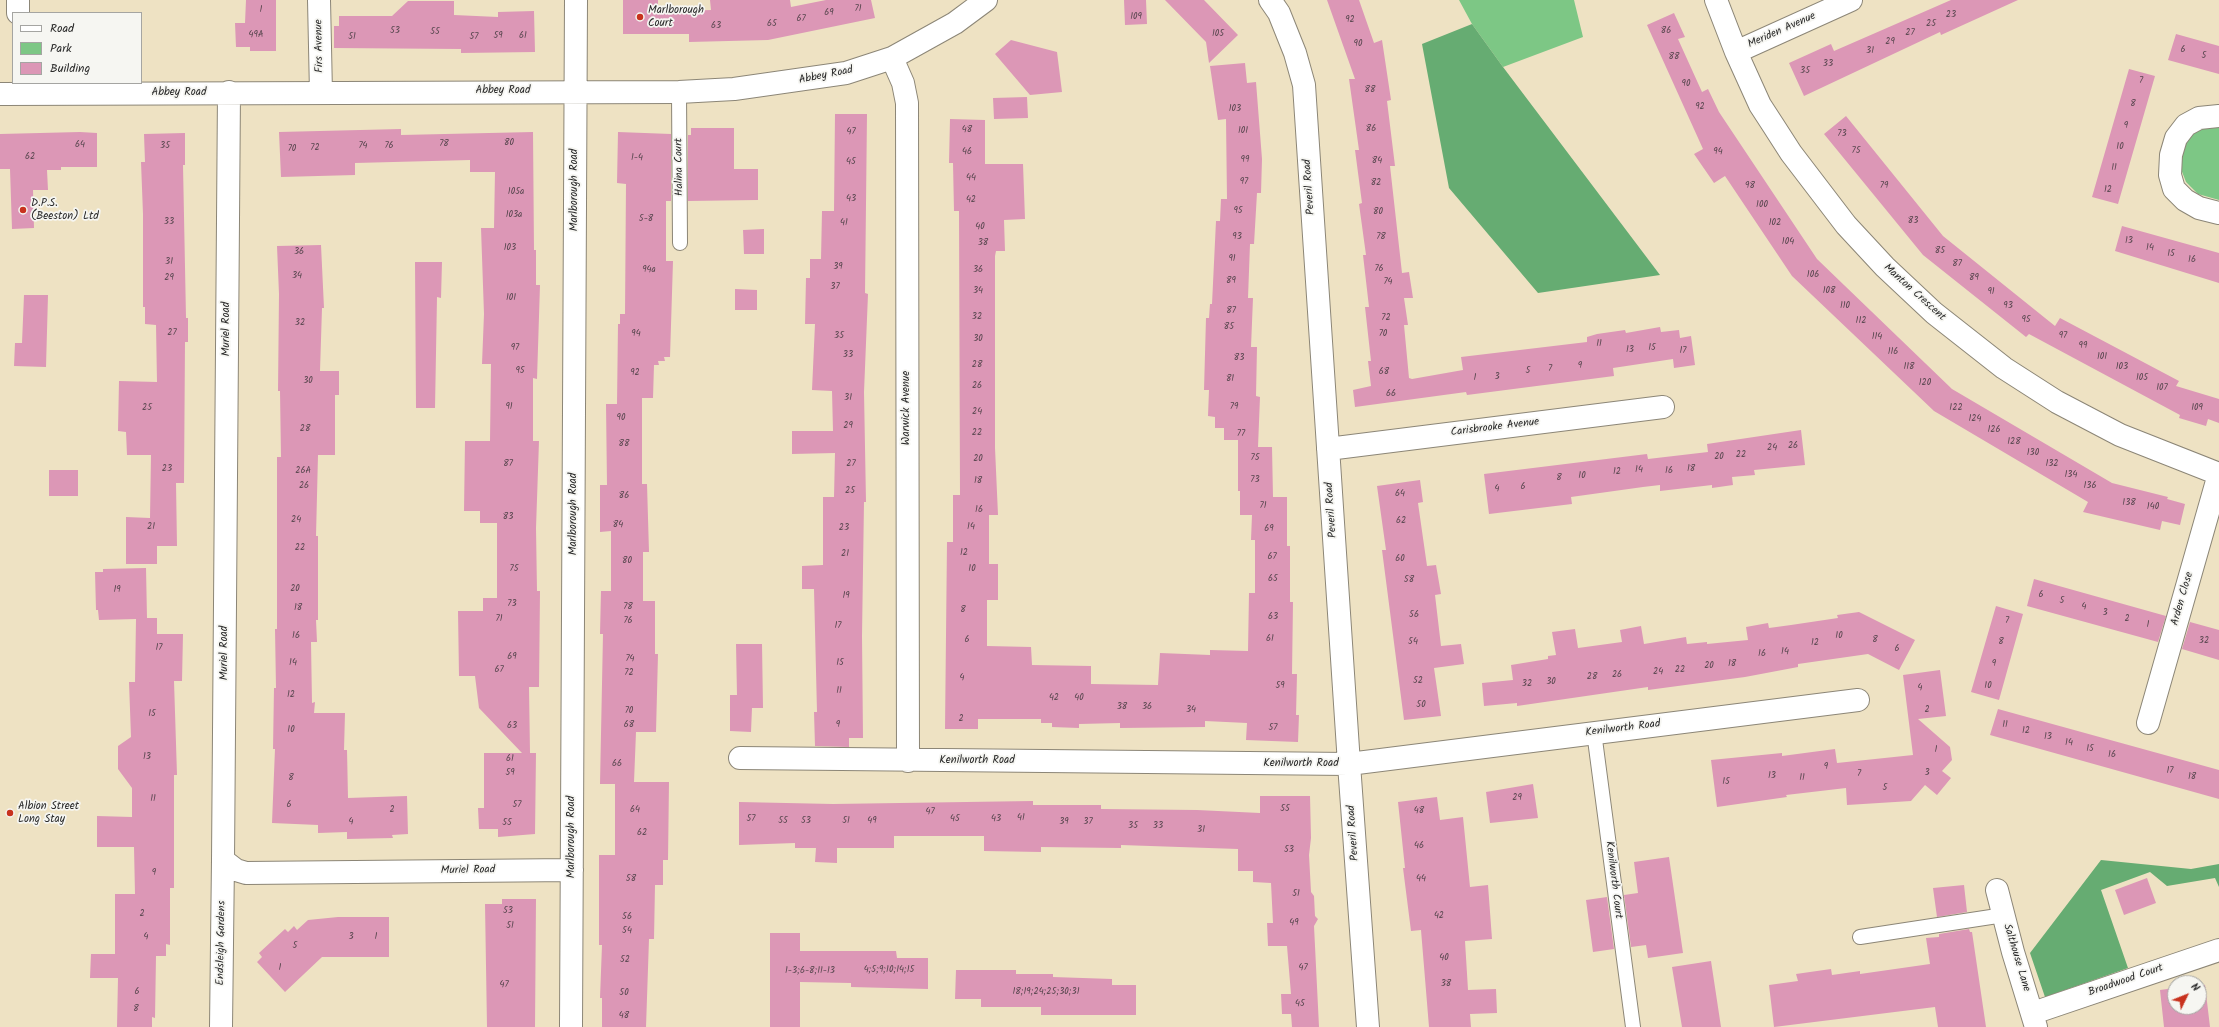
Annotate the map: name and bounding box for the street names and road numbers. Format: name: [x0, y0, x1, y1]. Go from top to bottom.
street label: Meriden Avenue: [1746, 10, 1818, 52]
street label: Firs Avenue: [313, 19, 327, 73]
street label: Abbey Road: [798, 64, 854, 88]
street label: Abbey Road: [476, 84, 530, 98]
street label: Abbey Road: [152, 86, 206, 100]
street label: Halina Court: [673, 138, 687, 196]
street label: Marlborough Road: [568, 149, 582, 231]
street label: Peveril Road: [1301, 159, 1319, 215]
street label: Manton Crescent: [1880, 262, 1948, 324]
street label: Muriel Road: [220, 302, 234, 356]
street label: Warwick Avenue: [900, 371, 914, 445]
street label: Carisbrooke Avenue: [1450, 416, 1540, 440]
street label: Marlborough Road: [567, 473, 581, 555]
street label: Peveril Road: [1323, 482, 1341, 538]
street label: Arden Close: [2169, 571, 2197, 627]
street label: Muriel Road: [218, 626, 232, 680]
street label: Kenilworth Road: [1585, 718, 1661, 740]
street label: Kenilworth Road: [939, 754, 1015, 768]
street label: Kenilworth Road: [1263, 757, 1339, 771]
street label: Marlborough Road: [565, 796, 579, 878]
street label: Peveril Road: [1345, 805, 1363, 861]
street label: Kenilworth Court: [1602, 840, 1624, 920]
street label: Muriel Road: [441, 864, 495, 878]
street label: Endsleigh Gardens: [215, 901, 229, 985]
street label: Salthouse Lane: [1999, 923, 2033, 993]
street label: Broadwood Court: [2087, 962, 2165, 1000]

